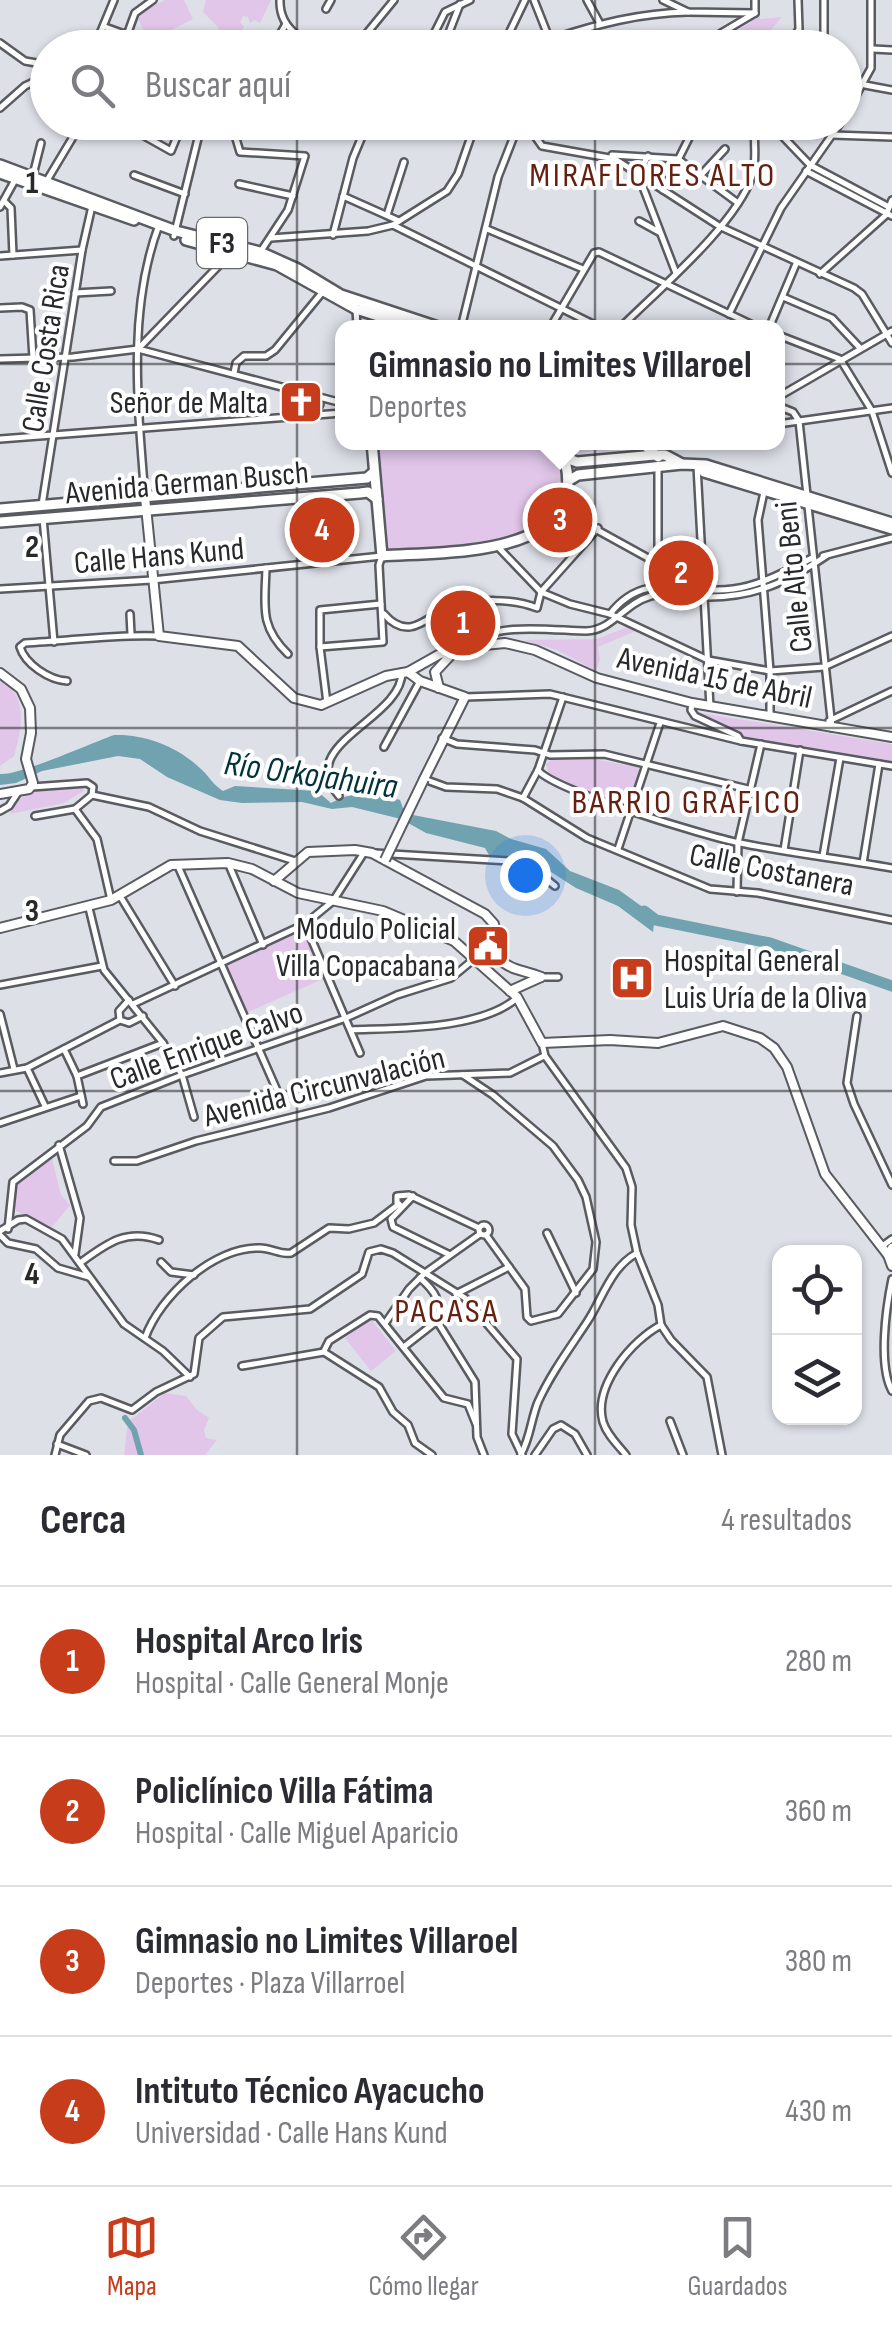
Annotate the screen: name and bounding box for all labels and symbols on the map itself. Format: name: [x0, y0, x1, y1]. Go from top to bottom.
district label: MIRAFLORES ALTO: [529, 154, 777, 197]
text: 1: [26, 164, 39, 203]
road number: F3: [197, 218, 247, 268]
street label: Calle Costa Rica: [14, 261, 79, 435]
church icon: Señor de Malta: [278, 379, 324, 425]
place label: Señor de Malta: [110, 384, 268, 423]
street label: Avenida German Busch: [63, 453, 310, 514]
pin: 3: [528, 482, 592, 558]
pin: 4: [290, 492, 354, 568]
street label: Calle Alto Beni: [767, 499, 822, 654]
text: 2: [25, 528, 39, 567]
street label: Calle Hans Kund: [73, 530, 246, 583]
pin: 2: [648, 536, 714, 610]
pin: 1: [430, 586, 496, 660]
street label: Avenida 15 de Abril: [613, 639, 815, 718]
water label: Río Orkojahuira: [221, 742, 400, 809]
district label: BARRIO GRÁFICO: [571, 781, 803, 824]
street label: Calle Costanera: [686, 835, 857, 906]
your location: [500, 850, 551, 901]
text: 3: [25, 892, 39, 931]
place label: Modulo Policial Villa Copacabana: [276, 910, 456, 986]
public building icon: Modulo Policial Villa Copacabana: [465, 923, 511, 969]
place label: Hospital General Luis Uría de la Oliva: [664, 942, 867, 1018]
hospital icon: Hospital General Luis Uría de la Oliva: [609, 955, 655, 1001]
street label: Calle Enrique Calvo: [105, 993, 308, 1099]
street label: Avenida Circunvalación: [199, 1039, 449, 1136]
text: 4: [25, 1255, 40, 1294]
district label: PACASA: [394, 1290, 500, 1333]

